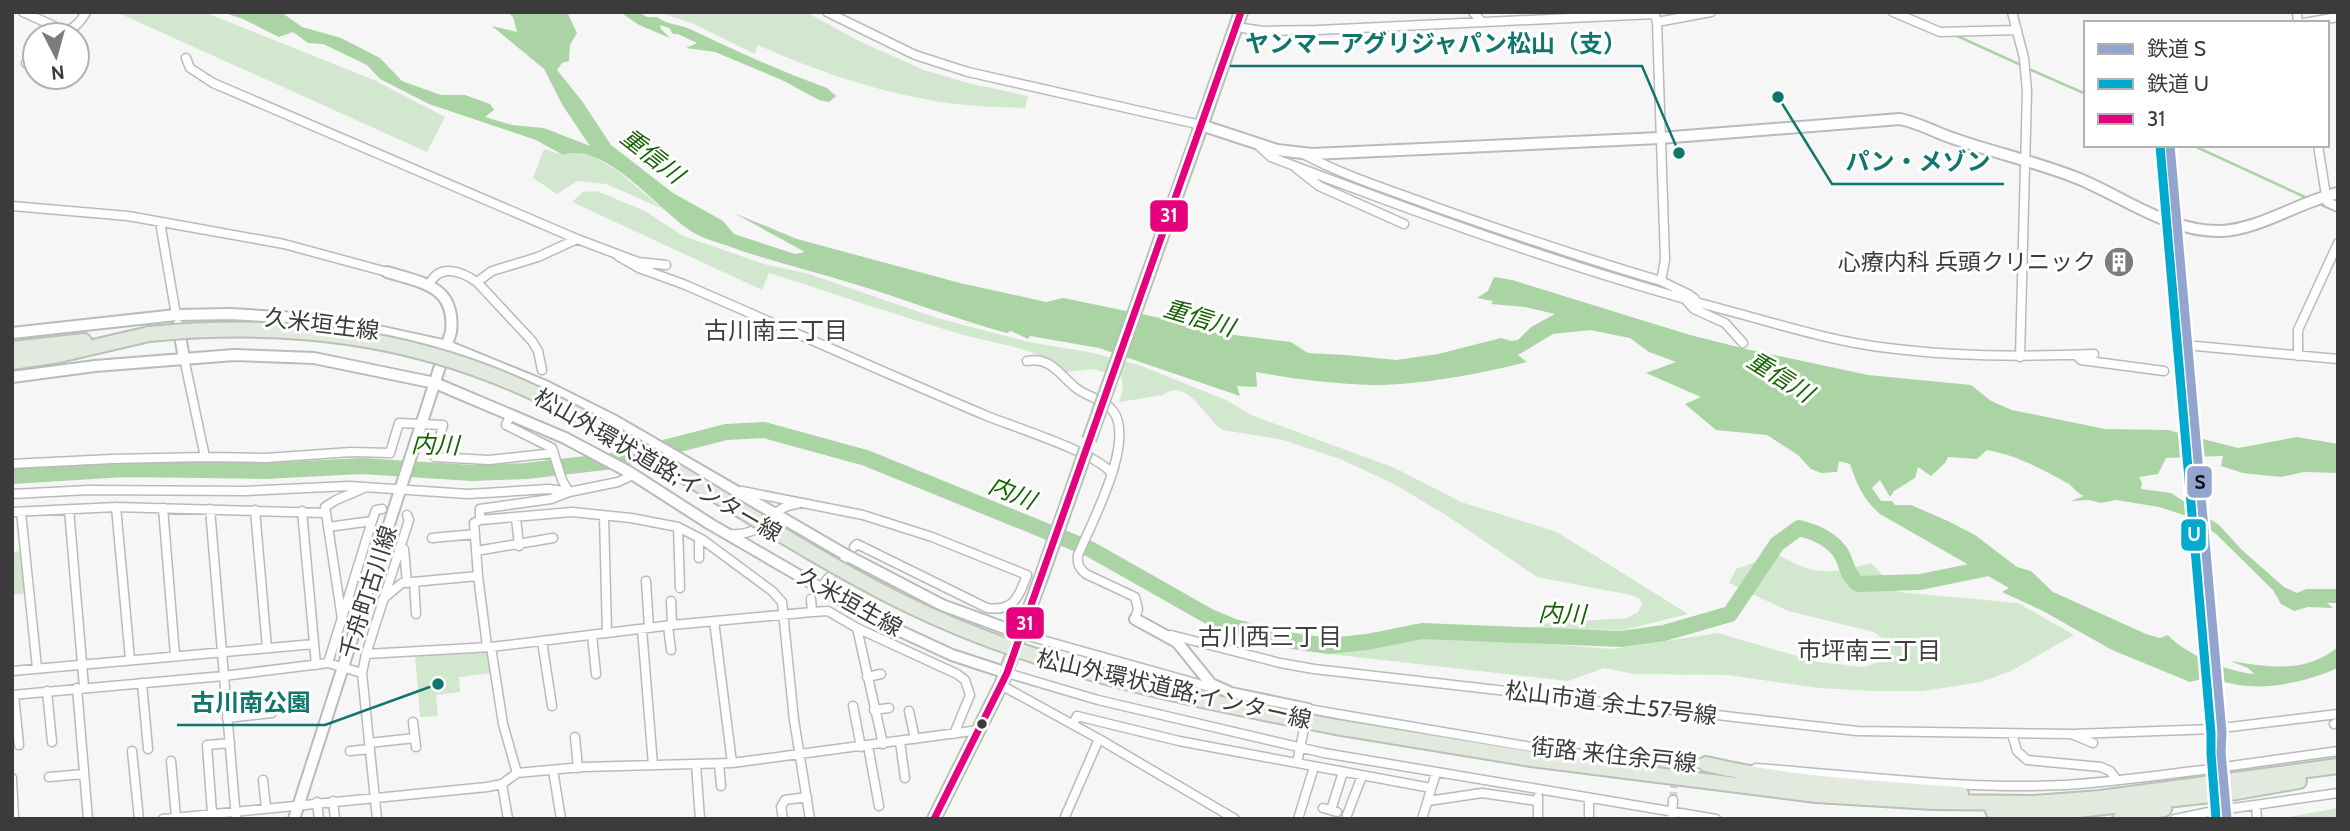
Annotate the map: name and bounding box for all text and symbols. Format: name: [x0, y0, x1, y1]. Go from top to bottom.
north arrow: [21, 21, 91, 91]
callout: ヤンマーアグリジャパン松山（支）: [1230, 21, 1642, 66]
legend: [2084, 21, 2329, 147]
text: ヤンマーアグリジャパン松山（支）: [1245, 29, 1627, 58]
text: 鉄道 S: [2147, 36, 2206, 61]
text: N: [50, 60, 66, 85]
text: 鉄道 U: [2147, 71, 2209, 96]
text: 31: [2147, 106, 2165, 131]
water label: 重信川: [615, 122, 692, 191]
callout: パン・メゾン: [1832, 139, 2004, 184]
text: パン・メゾン: [1845, 147, 1991, 176]
line badge: 31: [1149, 199, 1189, 233]
text: 31: [1160, 204, 1178, 227]
building icon: 心療内科 兵頭クリニック: [2102, 245, 2136, 279]
place label: 心療内科 兵頭クリニック: [1838, 248, 2096, 276]
water label: 重信川: [1160, 293, 1241, 343]
street label: 久米垣生線: [263, 303, 381, 345]
district label: 古川南三丁目: [704, 316, 848, 345]
water label: 重信川: [1742, 345, 1821, 410]
street label: 松山外環状道路;インター線: [529, 383, 787, 547]
water label: 内川: [411, 429, 463, 460]
line badge: S: [2186, 465, 2213, 499]
water label: 内川: [985, 470, 1043, 516]
text: S: [2194, 471, 2206, 494]
line badge: U: [2180, 518, 2207, 552]
street label: 千舟町古川線: [333, 522, 403, 662]
text: U: [2187, 523, 2201, 546]
street label: 久米垣生線: [793, 562, 907, 642]
water label: 内川: [1538, 598, 1590, 629]
line badge: 31: [1005, 606, 1045, 640]
text: 31: [1016, 612, 1034, 635]
district label: 古川西三丁目: [1198, 622, 1342, 651]
district label: 市坪南三丁目: [1797, 636, 1941, 665]
street label: 松山外環状道路;インター線: [1034, 644, 1314, 734]
street label: 松山市道 余土57号線: [1503, 676, 1719, 730]
callout: 古川南公園: [177, 680, 325, 725]
text: 古川南公園: [191, 688, 311, 717]
unlabelled marker: [975, 717, 989, 731]
street label: 街路 来住余戸線: [1530, 732, 1698, 778]

